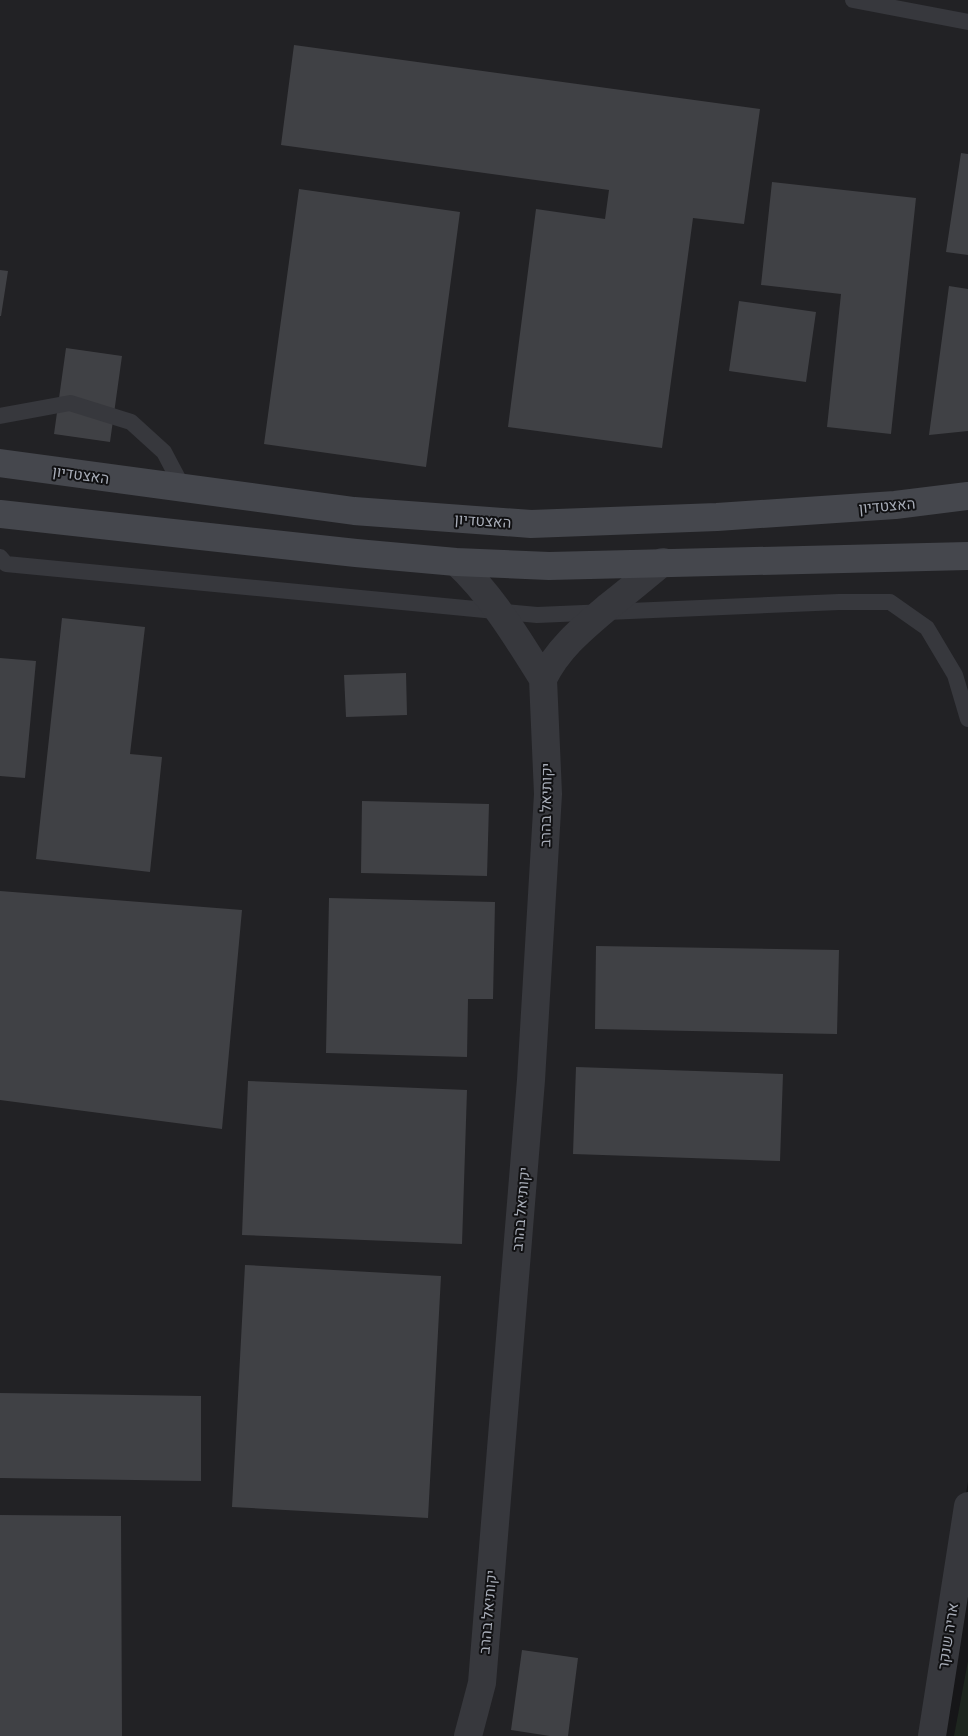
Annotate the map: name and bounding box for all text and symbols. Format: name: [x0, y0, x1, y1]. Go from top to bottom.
street label: האצטדיון: [52, 461, 110, 487]
street label: האצטדיון: [858, 494, 916, 516]
street label: האצטדיון: [454, 509, 512, 531]
street label: יקותיאל בהרב: [535, 763, 555, 847]
street label: יקותיאל בהרב: [507, 1166, 533, 1252]
street label: יקותיאל בהרב: [474, 1569, 500, 1655]
street label: אריה שנקר: [933, 1601, 961, 1671]

